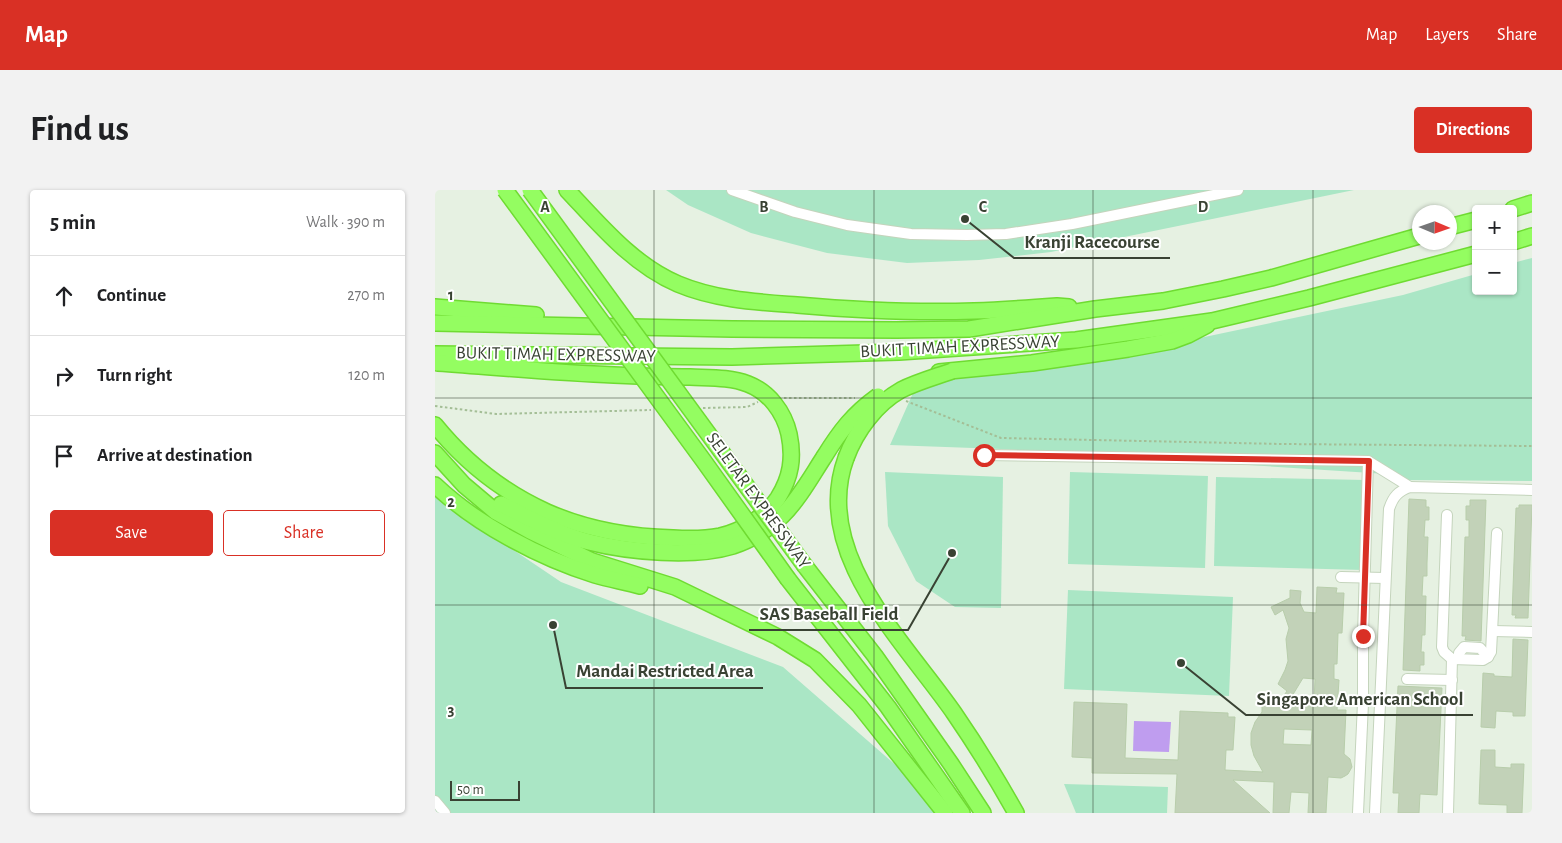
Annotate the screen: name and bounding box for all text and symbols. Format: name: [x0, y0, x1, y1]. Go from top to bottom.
text: Map: [25, 23, 68, 47]
text: Map: [1366, 26, 1397, 44]
text: Layers: [1425, 26, 1469, 44]
text: Share: [1497, 26, 1537, 44]
button: Directions: [1414, 107, 1532, 153]
text: Find us: [30, 112, 129, 147]
text: A: [540, 199, 550, 215]
text: B: [759, 199, 769, 215]
text: C: [979, 199, 988, 215]
text: D: [1198, 199, 1209, 215]
north arrow: [1412, 205, 1457, 250]
map controls: [1472, 205, 1517, 295]
button: +: [1472, 205, 1517, 250]
text: 5 min: [50, 212, 96, 233]
text: Walk · 390 m: [306, 214, 385, 230]
callout: Kranji Racecourse: [1014, 224, 1170, 258]
text: Kranji Racecourse: [1024, 233, 1160, 252]
button: −: [1472, 250, 1517, 295]
icon: ahead: [50, 282, 78, 310]
text: Continue: [97, 286, 166, 305]
text: 270 m: [347, 287, 385, 303]
text: 1: [448, 287, 454, 303]
street label: BUKIT TIMAH EXPRESSWAY: [860, 333, 1061, 361]
street label: BUKIT TIMAH EXPRESSWAY: [456, 344, 657, 366]
icon: right: [50, 362, 78, 390]
text: Turn right: [97, 366, 172, 385]
text: 120 m: [348, 367, 385, 383]
street label: SELETAR EXPRESSWAY: [703, 430, 814, 573]
icon: arrive: [50, 442, 78, 470]
route start: [973, 444, 996, 467]
text: Arrive at destination: [97, 446, 253, 465]
text: 2: [447, 494, 455, 510]
button: Save: [50, 510, 213, 556]
button: Share: [223, 510, 385, 556]
callout: SAS Baseball Field: [749, 596, 908, 630]
text: SAS Baseball Field: [760, 605, 898, 624]
route end: [1352, 625, 1375, 648]
callout: Mandai Restricted Area: [566, 654, 763, 688]
text: Mandai Restricted Area: [576, 662, 754, 681]
callout: Singapore American School: [1246, 681, 1473, 715]
text: Singapore American School: [1257, 690, 1463, 709]
text: 3: [448, 702, 455, 718]
scale bar: [450, 778, 520, 801]
text: 50 m: [457, 783, 484, 797]

